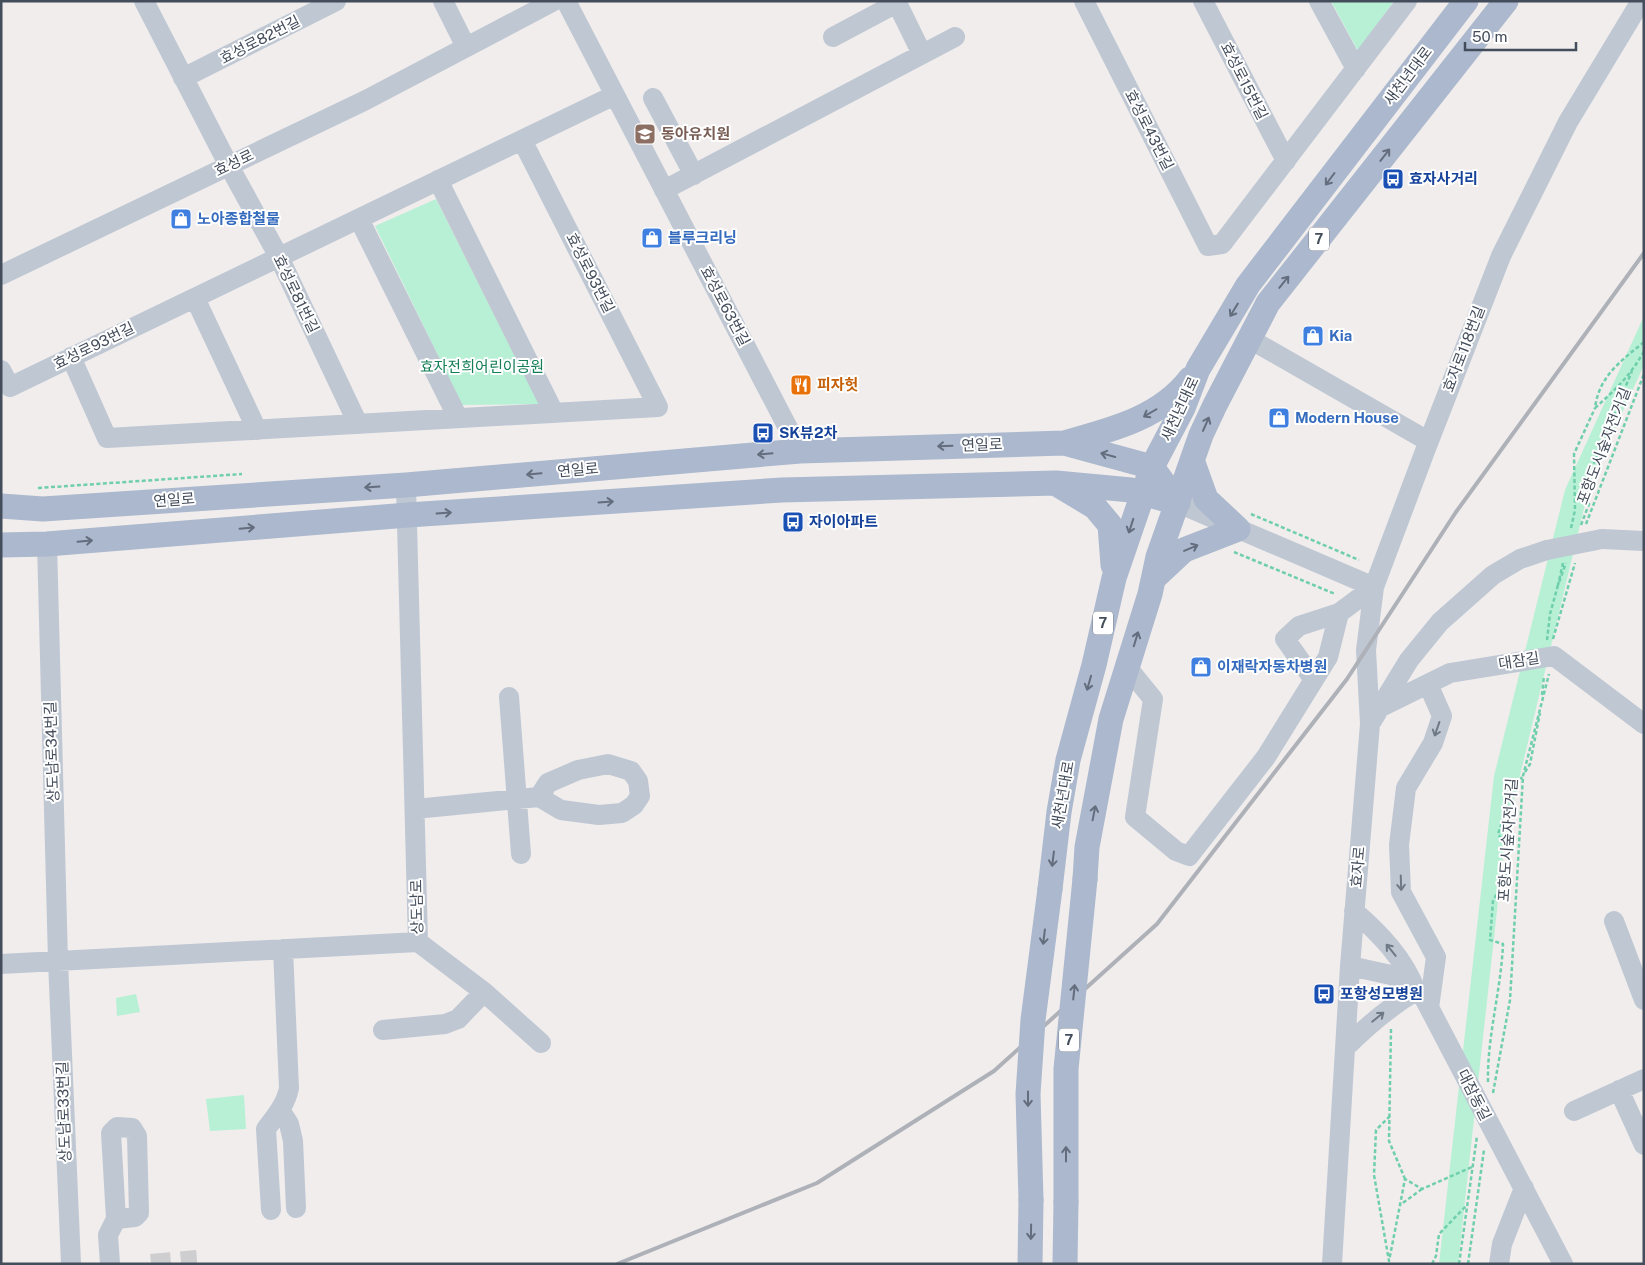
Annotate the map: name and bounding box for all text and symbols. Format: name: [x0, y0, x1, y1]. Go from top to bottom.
street label: 효성로82번길: [217, 12, 303, 67]
scale bar: [1465, 20, 1576, 52]
text: 50 m: [1472, 28, 1507, 45]
street label: 효성로15번길: [1218, 39, 1271, 122]
street label: 새천년대로: [1380, 43, 1435, 108]
street label: 효성로43번길: [1122, 87, 1177, 173]
school or university icon: 동아유치원: [633, 122, 657, 146]
place label: 동아유치원: [661, 125, 730, 142]
street label: 효성로: [211, 146, 256, 179]
one-way arrow: [1380, 149, 1391, 162]
bus stop icon: 효자사거리: [1381, 167, 1405, 191]
place label: 효자사거리: [1409, 170, 1478, 187]
one-way arrow: [1324, 172, 1335, 185]
shop icon: 노아종합철물: [169, 207, 193, 231]
place label: 노아종합철물: [197, 210, 280, 227]
shop icon: 블루크리닝: [640, 226, 664, 250]
road number: 7: [1309, 228, 1329, 250]
place label: 블루크리닝: [668, 229, 737, 246]
street label: 효성로93번길: [563, 230, 618, 316]
street label: 효성로81번길: [270, 252, 323, 336]
street label: 효성로63번길: [697, 263, 754, 348]
one-way arrow: [1279, 276, 1290, 289]
one-way arrow: [1228, 302, 1238, 316]
street label: 효자로118번길: [1439, 303, 1488, 394]
street label: 효성로93번길: [51, 319, 137, 372]
shop icon: Kia: [1301, 324, 1325, 348]
place label: Kia: [1329, 327, 1352, 344]
park label: 효자전희어린이공원: [420, 358, 544, 375]
restaurant icon: 피자헛: [789, 373, 813, 397]
street label: 새천년대로: [1157, 374, 1202, 444]
place label: 피자헛: [817, 376, 858, 393]
street label: 포항도시숲자전거길: [1573, 385, 1634, 507]
shop icon: Modern House: [1267, 406, 1291, 430]
one-way arrow: [1143, 408, 1157, 418]
place label: Modern House: [1295, 409, 1399, 426]
one-way arrow: [1202, 417, 1212, 432]
bus stop icon: SK뷰2차: [751, 421, 775, 445]
place label: SK뷰2차: [779, 424, 837, 441]
street label: 연일로: [961, 435, 1003, 454]
one-way arrow: [937, 442, 953, 451]
one-way arrow: [757, 449, 773, 459]
one-way arrow: [1100, 449, 1116, 459]
street label: 연일로: [557, 459, 599, 480]
one-way arrow: [526, 469, 542, 478]
one-way arrow: [364, 482, 380, 491]
street label: 연일로: [153, 490, 195, 509]
one-way arrow: [598, 497, 614, 506]
one-way arrow: [435, 508, 451, 517]
bus stop icon: 자이아파트: [781, 510, 805, 534]
place label: 자이아파트: [809, 513, 878, 530]
one-way arrow: [1126, 518, 1136, 534]
one-way arrow: [239, 523, 255, 533]
one-way arrow: [77, 536, 93, 546]
one-way arrow: [1183, 542, 1198, 552]
road number: 7: [1093, 612, 1113, 634]
one-way arrow: [1131, 631, 1141, 647]
street label: 대잠길: [1497, 649, 1541, 672]
shop icon: 이재락자동차병원: [1189, 655, 1213, 679]
place label: 이재락자동차병원: [1217, 658, 1327, 675]
one-way arrow: [1084, 675, 1094, 691]
street label: 상도남로34번길: [41, 701, 62, 803]
one-way arrow: [1432, 721, 1442, 737]
street label: 새천년대로: [1048, 759, 1077, 830]
street label: 포항도시숲자전거길: [1495, 777, 1520, 903]
one-way arrow: [1089, 806, 1099, 822]
street label: 효자로: [1347, 846, 1368, 888]
one-way arrow: [1048, 851, 1058, 867]
one-way arrow: [1396, 875, 1405, 891]
street label: 상도남로: [408, 879, 425, 935]
one-way arrow: [1039, 929, 1049, 945]
one-way arrow: [1386, 944, 1397, 957]
bus stop icon: 포항성모병원: [1312, 982, 1336, 1006]
one-way arrow: [1069, 984, 1078, 1000]
place label: 포항성모병원: [1340, 985, 1423, 1002]
one-way arrow: [1371, 1011, 1384, 1022]
road number: 7: [1059, 1028, 1079, 1052]
street label: 상도남로33번길: [53, 1061, 74, 1163]
street label: 대잠동길: [1454, 1066, 1495, 1123]
one-way arrow: [1024, 1090, 1033, 1106]
one-way arrow: [1061, 1146, 1071, 1162]
one-way arrow: [1026, 1224, 1036, 1240]

